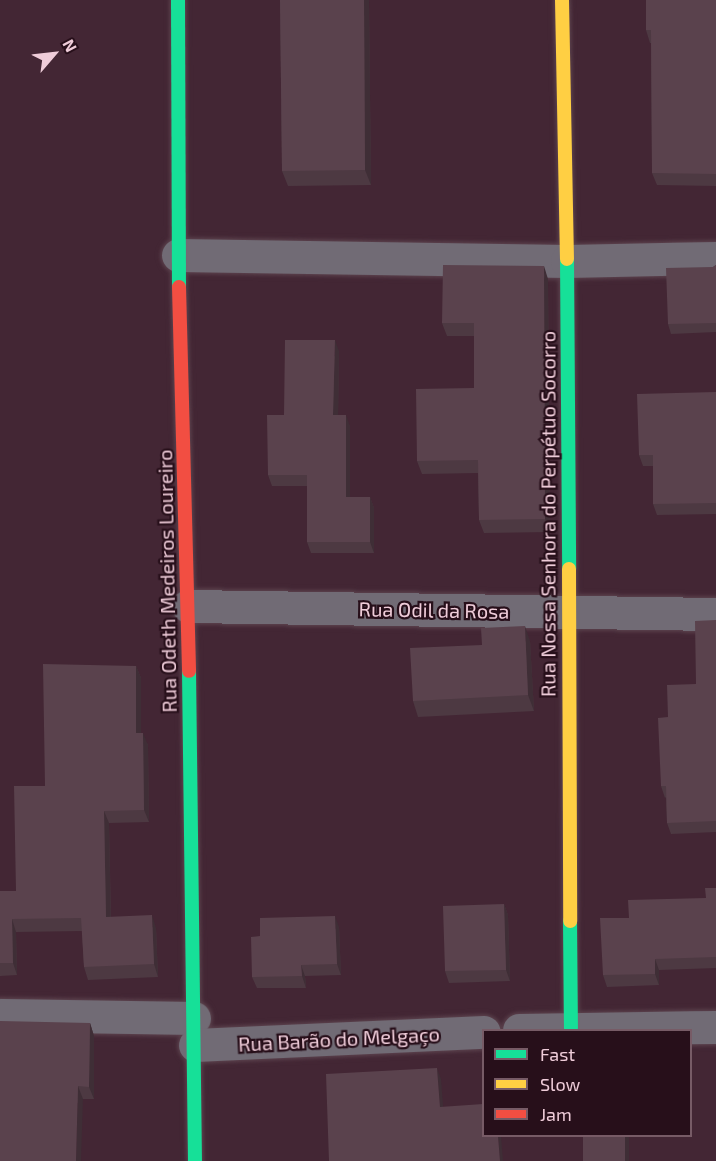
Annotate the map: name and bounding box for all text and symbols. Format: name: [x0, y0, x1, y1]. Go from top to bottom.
north arrow: [24, 24, 84, 84]
text: N: [59, 36, 81, 55]
street label: Rua Nossa Senhora do Perpétuo Socorro: [536, 331, 560, 697]
street label: Rua Odeth Medeiros Loureiro: [153, 449, 181, 713]
street label: Rua Odil da Rosa: [358, 597, 510, 623]
street label: Rua Barão do Melgaço: [238, 1022, 440, 1056]
legend: [482, 1029, 692, 1137]
text: Fast: [540, 1043, 575, 1065]
text: Slow: [540, 1073, 580, 1095]
text: Jam: [540, 1103, 572, 1125]

